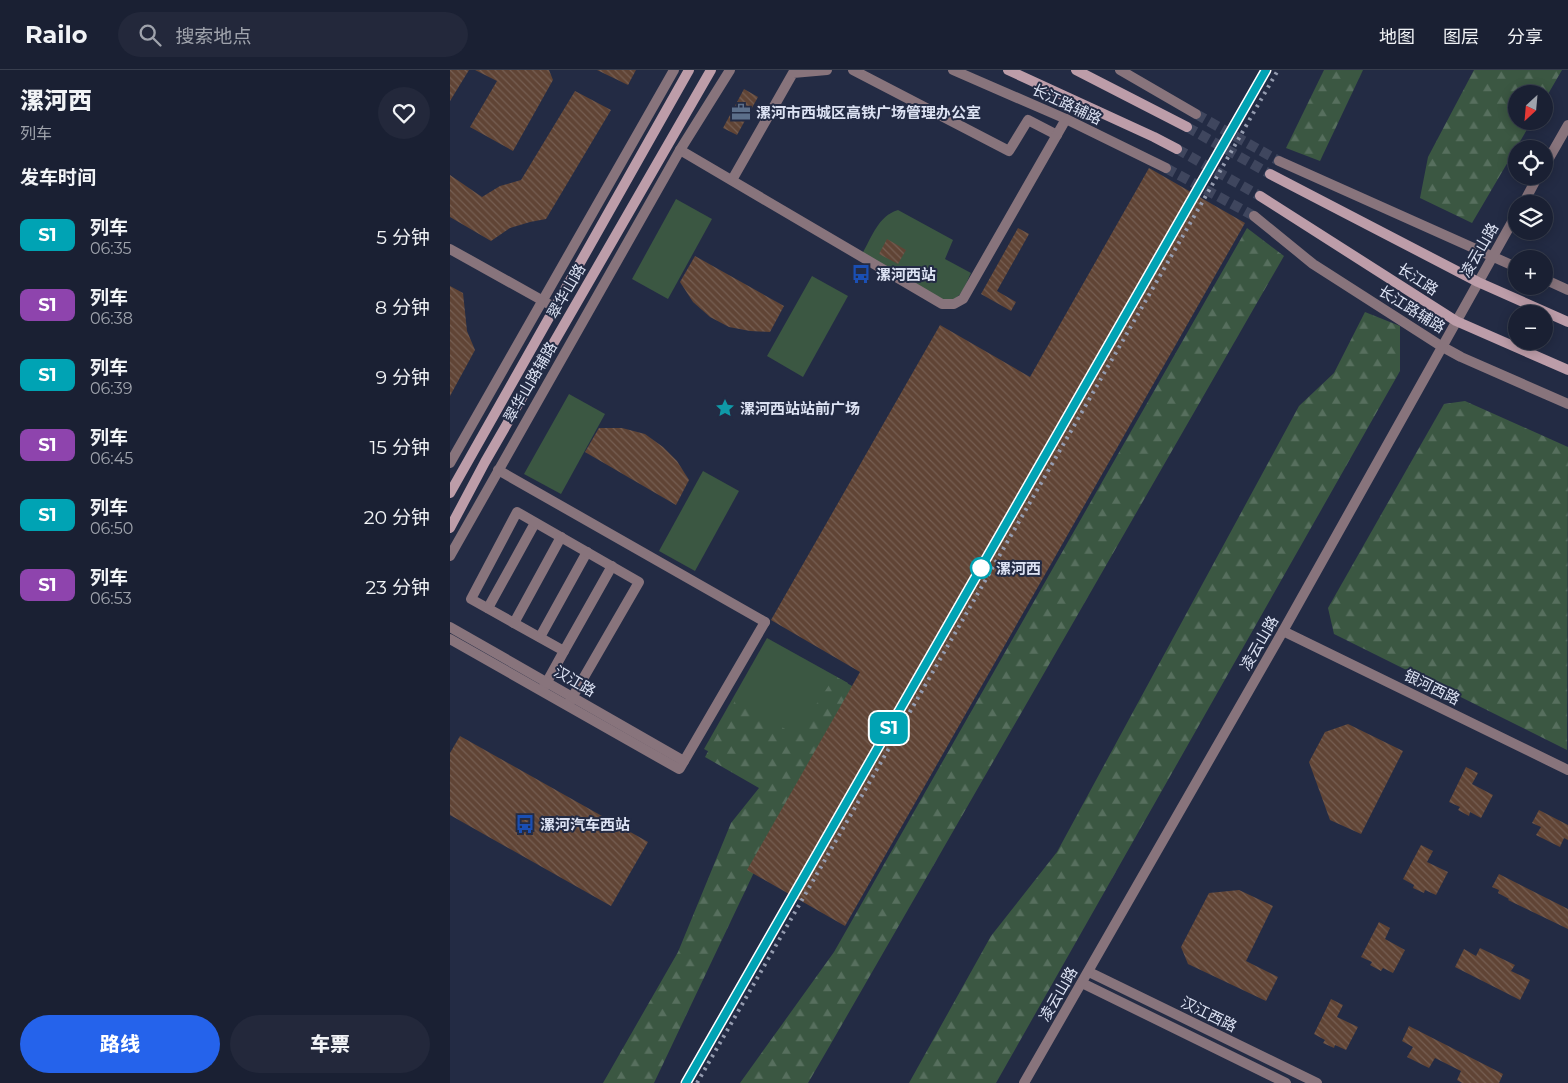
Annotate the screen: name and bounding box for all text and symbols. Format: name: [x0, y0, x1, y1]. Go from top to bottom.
search box: [118, 12, 468, 57]
text: Railo: [25, 20, 88, 49]
icon: search: [136, 21, 164, 49]
text: 搜索地点: [176, 25, 252, 48]
text: 地图: [1379, 26, 1415, 48]
text: 图层: [1443, 26, 1479, 48]
text: 分享: [1507, 26, 1543, 48]
street label: 长江路辅路: [1029, 80, 1105, 128]
north arrow: [1508, 85, 1552, 130]
map controls: [1508, 85, 1553, 350]
text: 漯河西: [20, 86, 92, 115]
button: heart: [378, 87, 430, 139]
office icon: 漯河市西城区高铁广场管理办公室: [730, 101, 752, 123]
place label: 漯河市西城区高铁广场管理办公室: [756, 103, 981, 122]
text: 列车: [20, 124, 52, 143]
button: locate: [1508, 140, 1553, 185]
text: 发车时间: [20, 166, 96, 189]
button: layers: [1508, 195, 1553, 240]
text: 列车: [90, 216, 128, 239]
street label: 凌云山路: [1456, 219, 1502, 281]
text: S1: [38, 224, 57, 246]
text: 5 分钟: [376, 226, 430, 249]
text: 06:35: [90, 239, 132, 258]
button: +: [1508, 250, 1553, 295]
street label: 长江路: [1394, 259, 1442, 299]
street label: 翠华山路: [543, 260, 589, 322]
bus stop icon: 漯河西站: [850, 263, 872, 285]
place label: 漯河西站: [876, 265, 936, 284]
street label: 长江路辅路: [1375, 281, 1449, 337]
text: 列车: [90, 286, 128, 309]
text: S1: [38, 294, 57, 316]
text: 8 分钟: [375, 296, 430, 319]
button: −: [1508, 305, 1553, 350]
text: 06:38: [90, 309, 133, 328]
street label: 翠华山路辅路: [499, 338, 561, 426]
text: 列车: [90, 356, 128, 379]
text: S1: [38, 364, 57, 386]
text: 9 分钟: [375, 366, 430, 389]
text: 06:39: [90, 379, 133, 398]
place icon: 漯河西站站前广场: [714, 397, 736, 419]
place label: 漯河西站站前广场: [740, 399, 860, 418]
text: 列车: [90, 426, 128, 449]
text: S1: [38, 434, 57, 456]
text: 15 分钟: [369, 436, 430, 459]
text: 06:45: [90, 449, 133, 468]
text: 列车: [90, 496, 128, 519]
text: S1: [38, 504, 57, 526]
text: 20 分钟: [364, 506, 430, 529]
text: 06:50: [90, 519, 133, 538]
marker: 漯河西: [970, 557, 992, 579]
place label: 漯河西: [996, 559, 1041, 578]
text: 列车: [90, 566, 128, 589]
text: S1: [38, 574, 57, 596]
text: 23 分钟: [366, 576, 430, 599]
text: 06:53: [90, 589, 132, 608]
street label: 凌云山路: [1236, 612, 1282, 674]
street label: 汉江路: [551, 662, 599, 700]
street label: 银河西路: [1401, 665, 1463, 709]
line badge: S1: [866, 712, 912, 744]
text: S1: [880, 717, 898, 739]
bus stop icon: 漯河汽车西站: [514, 813, 536, 835]
place label: 漯河汽车西站: [540, 815, 630, 834]
street label: 凌云山路: [1035, 963, 1081, 1025]
street label: 汉江西路: [1178, 992, 1240, 1036]
button: 路线: [20, 1015, 220, 1073]
button: 车票: [230, 1015, 430, 1073]

